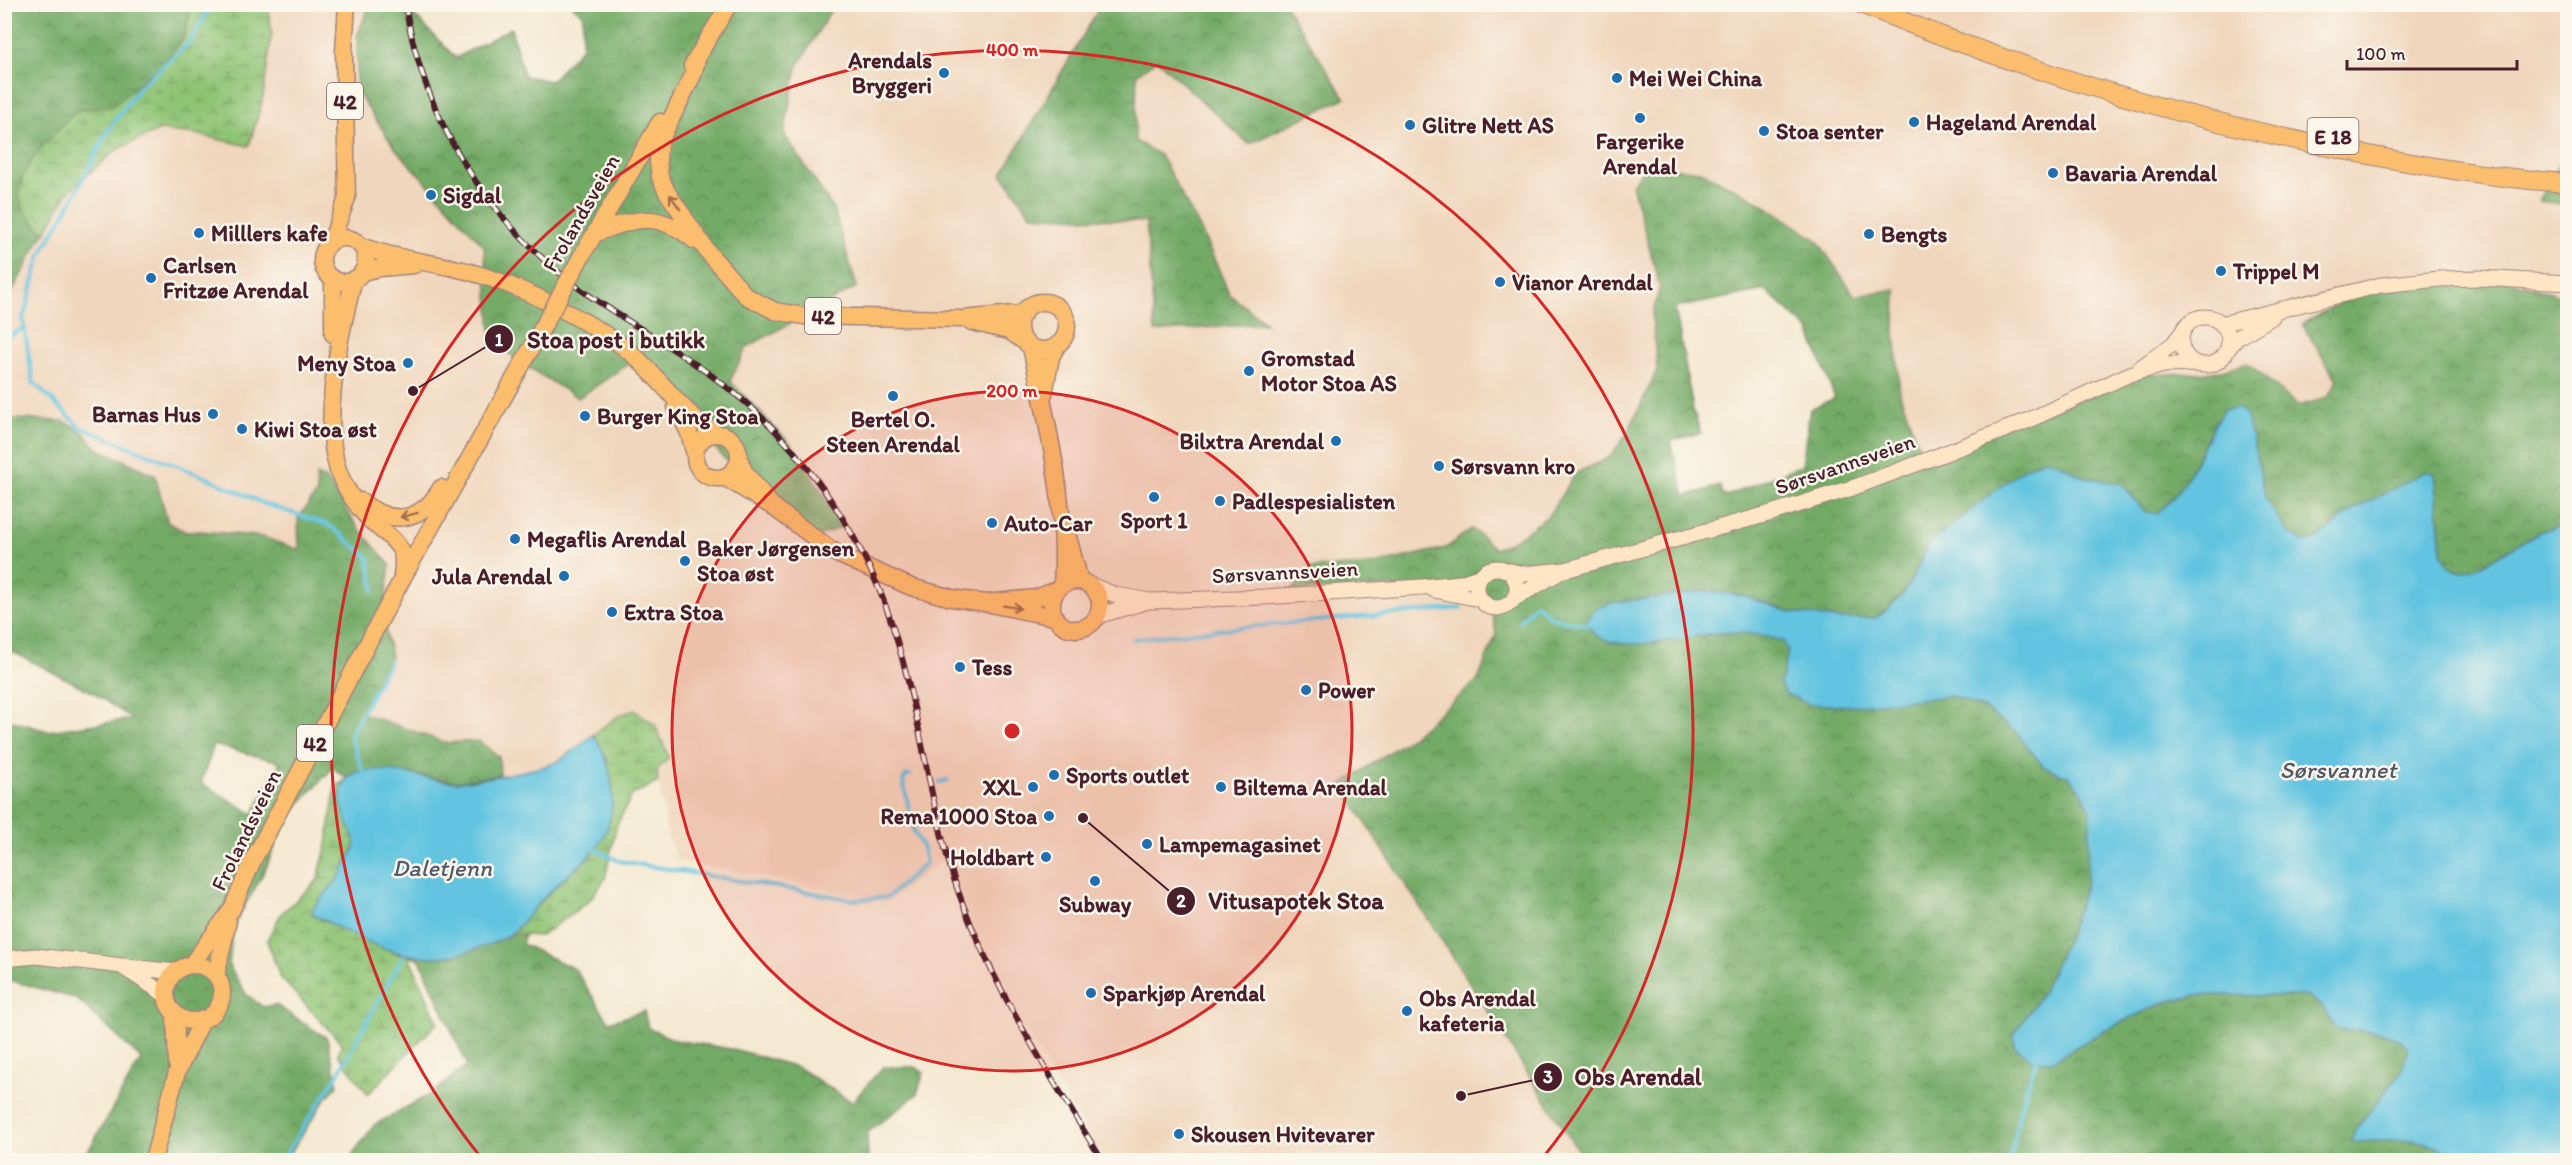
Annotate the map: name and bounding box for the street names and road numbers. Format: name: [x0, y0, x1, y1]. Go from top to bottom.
road number: 42: [327, 83, 363, 119]
road number: E 18: [2308, 118, 2358, 154]
street label: Frolandsveien: [536, 149, 626, 277]
road number: 42: [805, 298, 841, 334]
street label: Sørsvannsveien: [1771, 427, 1919, 501]
street label: Sørsvannsveien: [1211, 555, 1359, 589]
road number: 42: [297, 725, 333, 761]
street label: Frolandsveien: [205, 764, 287, 895]

